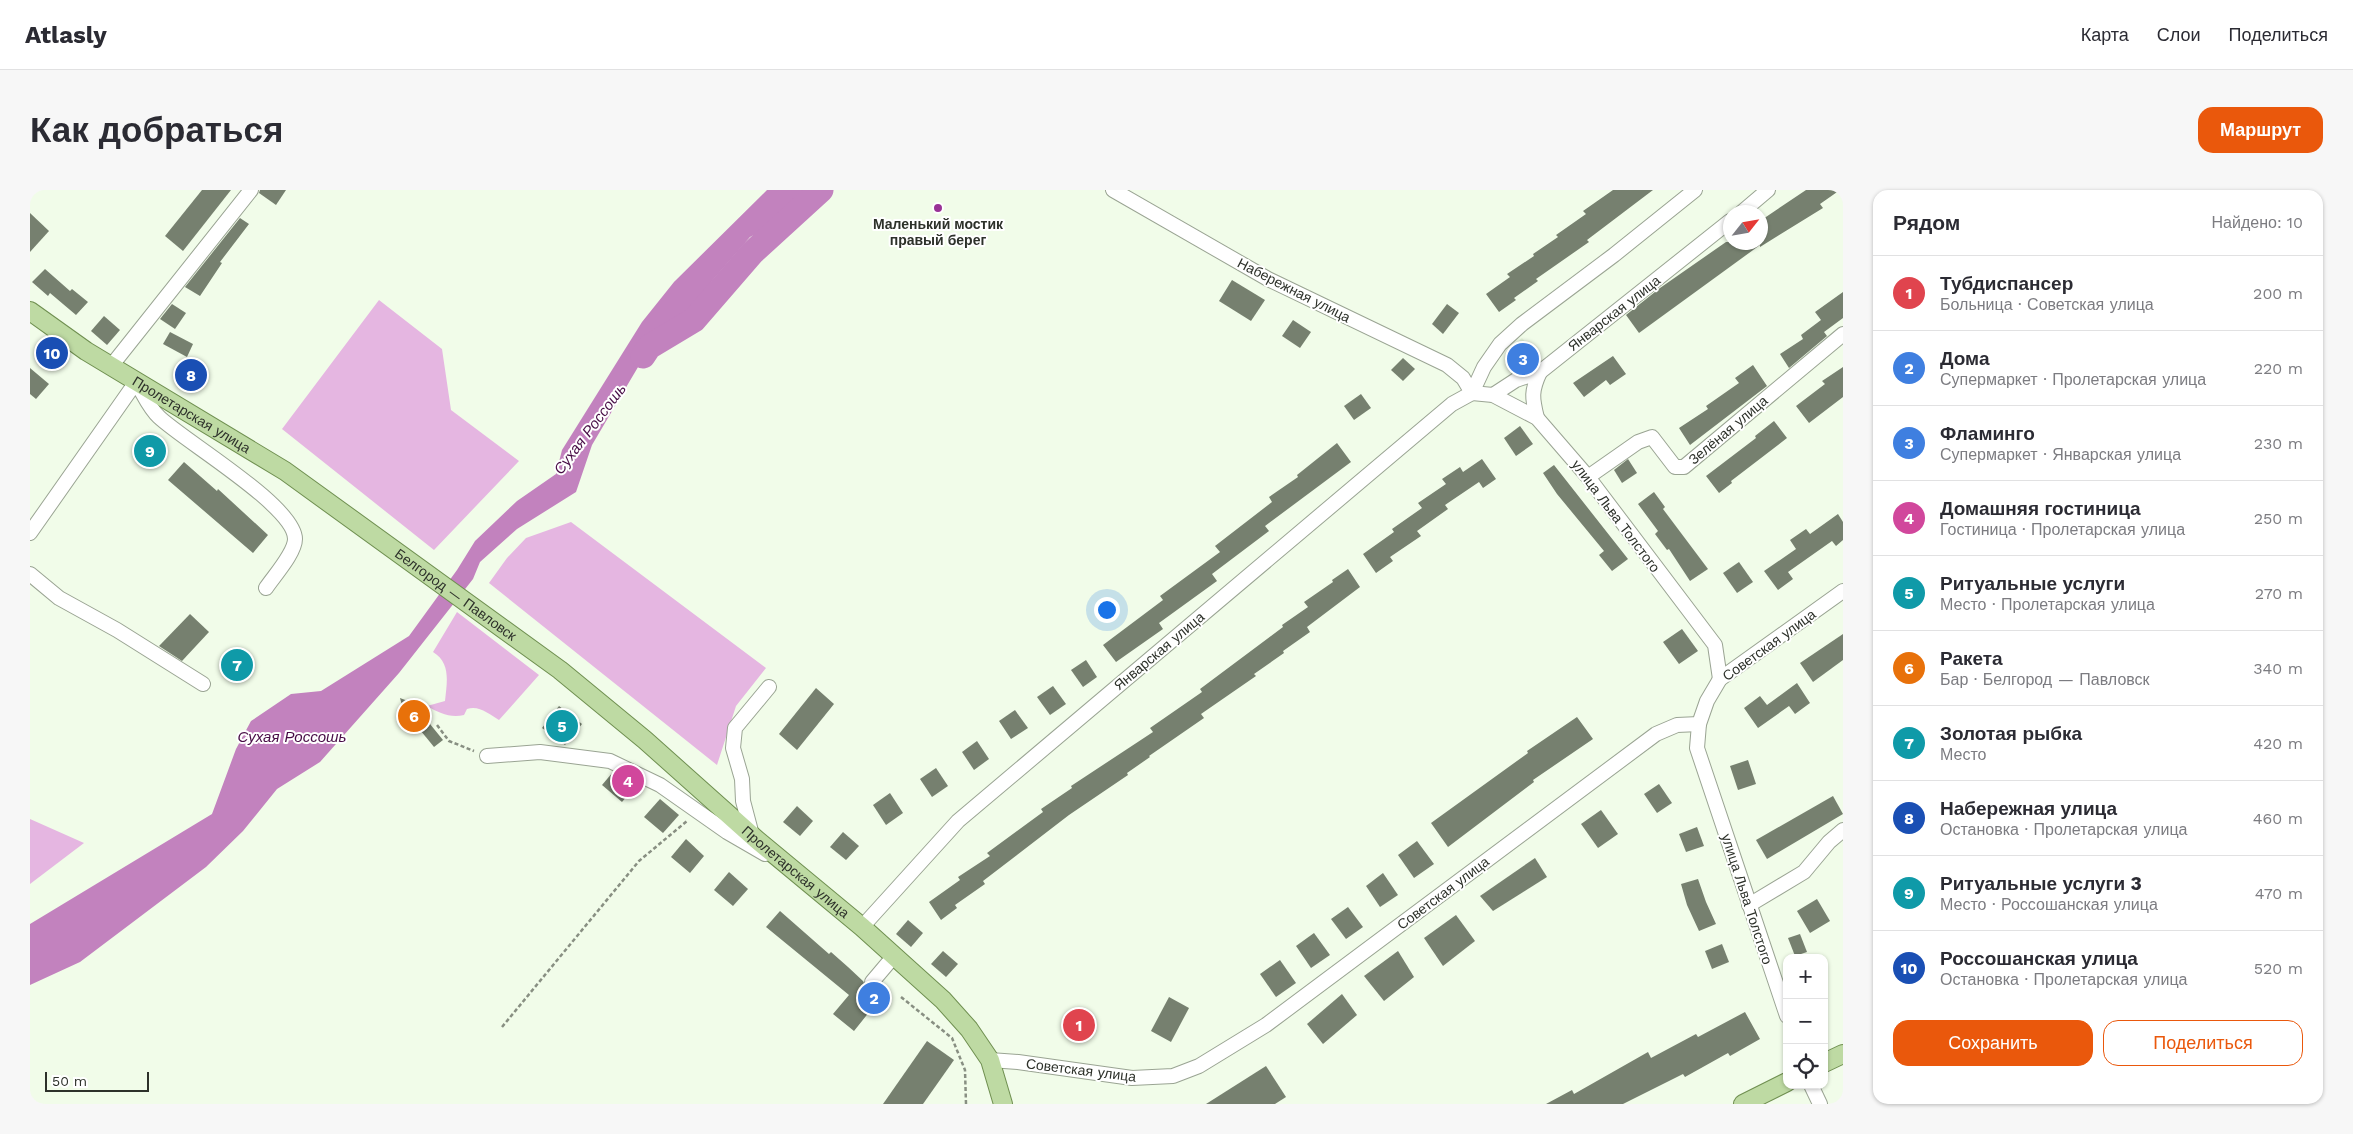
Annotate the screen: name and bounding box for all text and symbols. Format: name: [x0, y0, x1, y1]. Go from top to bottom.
text: Atlasly: [25, 21, 107, 49]
text: Карта: [2081, 24, 2129, 45]
text: Слои: [2157, 24, 2201, 45]
text: Поделиться: [2229, 24, 2328, 45]
button: Маршрут: [2198, 107, 2323, 153]
text: Как добраться: [30, 109, 283, 151]
marker: Маленький мостик правый берег: [932, 202, 944, 214]
north arrow: [1723, 205, 1768, 250]
text: Рядом: [1893, 210, 1960, 235]
text: Найдено: 10: [2212, 213, 2303, 232]
place label: Маленький мостик правый берег: [873, 216, 1004, 248]
street label: Набережная улица: [1235, 255, 1353, 326]
street label: Январская улица: [1565, 272, 1664, 354]
text: Тубдиспансер: [1940, 272, 2073, 295]
text: 1: [1906, 284, 1912, 303]
text: 200 m: [2253, 284, 2303, 303]
text: Больница · Советская улица: [1940, 295, 2154, 314]
pin: 10: [36, 334, 68, 372]
pin: 3: [1507, 340, 1539, 378]
text: Дома: [1940, 347, 1990, 370]
pin: 8: [175, 356, 207, 394]
text: 2: [1904, 359, 1914, 378]
text: 220 m: [2254, 359, 2303, 378]
text: Супермаркет · Пролетарская улица: [1940, 370, 2206, 389]
street label: Пролетарская улица: [130, 373, 254, 456]
water label: Сухая Россошь: [550, 380, 630, 478]
street label: Зелёная улица: [1685, 392, 1771, 468]
text: Фламинго: [1940, 422, 2035, 445]
pin: 9: [134, 432, 166, 470]
text: 3: [1904, 434, 1914, 453]
text: 230 m: [2254, 434, 2303, 453]
text: Супермаркет · Январская улица: [1940, 445, 2181, 464]
street label: улица Льва Толстого: [1569, 457, 1664, 575]
text: Домашняя гостиница: [1940, 497, 2141, 520]
text: 4: [1904, 509, 1914, 528]
text: 250 m: [2254, 509, 2303, 528]
text: Гостиница · Пролетарская улица: [1940, 520, 2185, 539]
street label: Белгород — Павловск: [392, 545, 520, 644]
text: Ритуальные услуги: [1940, 572, 2125, 595]
text: 5: [1904, 584, 1914, 603]
text: 270 m: [2255, 584, 2303, 603]
text: Место · Пролетарская улица: [1940, 595, 2155, 614]
your location: [1094, 597, 1120, 623]
street label: Советская улица: [1719, 606, 1819, 684]
street label: Январская улица: [1111, 608, 1207, 693]
pin: 7: [221, 646, 253, 684]
text: Ракета: [1940, 647, 2003, 670]
text: 6: [1904, 659, 1914, 678]
text: 340 m: [2253, 659, 2303, 678]
text: Бар · Белгород — Павловск: [1940, 670, 2150, 689]
pin: 6: [398, 697, 430, 735]
pin: 5: [546, 707, 578, 745]
text: Золотая рыбка: [1940, 722, 2082, 745]
water label: Сухая Россошь: [238, 728, 346, 746]
text: 7: [1904, 734, 1914, 753]
text: 420 m: [2253, 734, 2303, 753]
text: Место: [1940, 745, 1986, 764]
pin: 4: [612, 762, 644, 800]
text: Набережная улица: [1940, 797, 2117, 820]
text: 8: [1904, 809, 1914, 828]
text: 460 m: [2253, 809, 2303, 828]
text: Остановка · Пролетарская улица: [1940, 820, 2187, 839]
street label: Пролетарская улица: [739, 822, 853, 921]
street label: улица Льва Толстого: [1718, 832, 1776, 966]
street label: Советская улица: [1394, 853, 1492, 933]
text: Ритуальные услуги 3: [1940, 872, 2142, 895]
text: 9: [1904, 884, 1914, 903]
text: 470 m: [2255, 884, 2303, 903]
text: Место · Россошанская улица: [1940, 895, 2158, 914]
text: Россошанская улица: [1940, 947, 2138, 970]
map controls: [1783, 954, 1828, 1089]
button: +: [1783, 954, 1828, 999]
text: 10: [1900, 959, 1918, 978]
text: 520 m: [2254, 959, 2303, 978]
text: Остановка · Пролетарская улица: [1940, 970, 2187, 989]
pin: 2: [858, 979, 890, 1017]
button: −: [1783, 999, 1828, 1044]
pin: 1: [1063, 1006, 1095, 1044]
button: Сохранить: [1893, 1020, 2093, 1066]
button: Поделиться: [2103, 1020, 2303, 1066]
button: locate: [1783, 1044, 1828, 1089]
street label: Советская улица: [1025, 1055, 1137, 1085]
scale bar: [45, 1069, 149, 1092]
text: 50 m: [52, 1073, 87, 1089]

